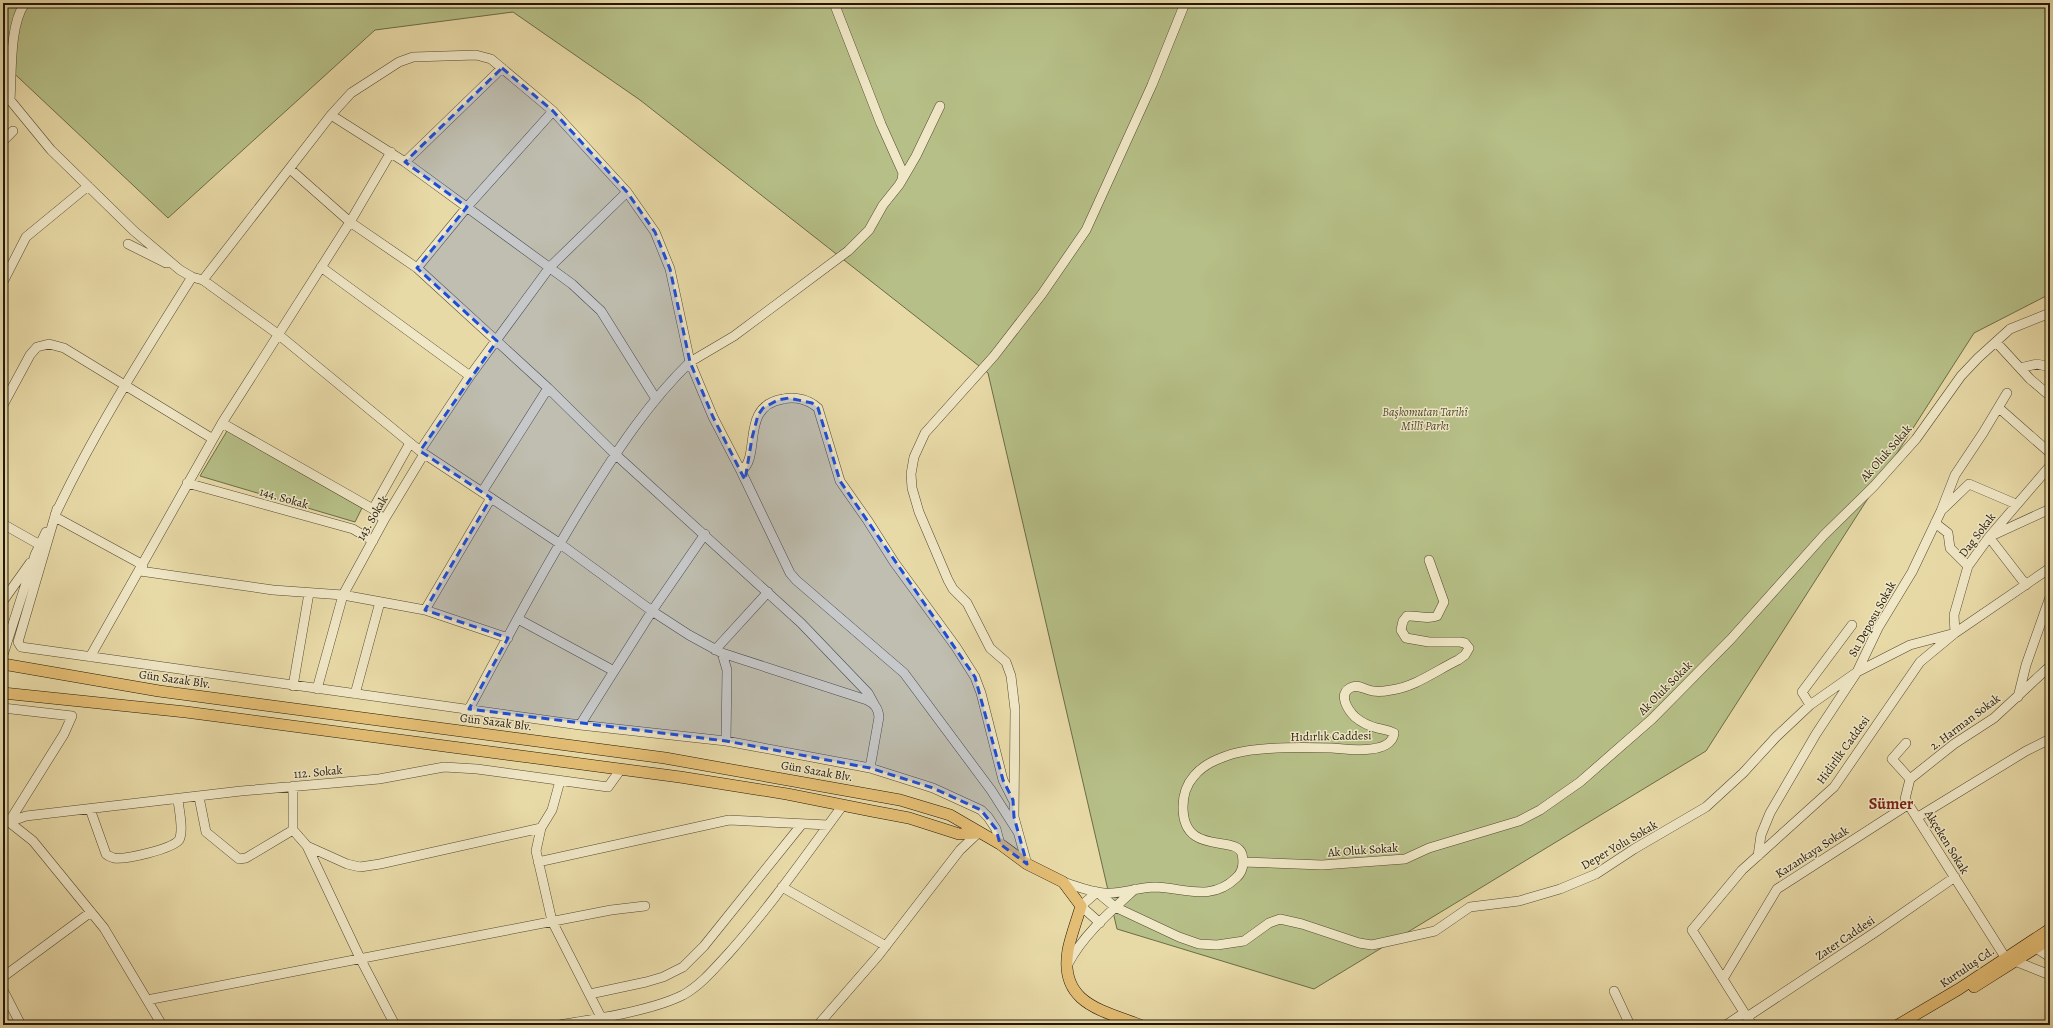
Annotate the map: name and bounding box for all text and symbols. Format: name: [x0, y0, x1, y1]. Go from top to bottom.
park label: Başkomutan Tarihî Millî Parkı: [1382, 404, 1468, 434]
street label: Ak Oluk Sokak: [1856, 421, 1915, 486]
street label: 144. Sokak: [258, 483, 310, 513]
street label: 143. Sokak: [353, 492, 391, 544]
street label: Dag Sokak: [1955, 509, 1999, 560]
street label: Su Deposu Sokak: [1845, 578, 1899, 660]
street label: Ak Oluk Sokak: [1634, 657, 1696, 719]
street label: Gün Sazak Blv.: [138, 666, 212, 692]
street label: 2. Harman Sokak: [1926, 690, 2004, 754]
street label: Gün Sazak Blv.: [459, 710, 533, 734]
street label: Hidirlik Caddesi: [1813, 713, 1873, 787]
street label: Hıdırlık Caddesi: [1290, 727, 1372, 745]
street label: Gün Sazak Blv.: [780, 757, 854, 785]
street label: 112. Sokak: [293, 762, 343, 782]
district label: Sümer: [1869, 793, 1914, 815]
street label: Akçeken Sokak: [1921, 806, 1973, 877]
street label: Deper Yolu Sokak: [1578, 817, 1660, 873]
street label: Kazankaya Sokak: [1772, 822, 1852, 882]
street label: Ak Oluk Sokak: [1326, 840, 1399, 861]
street label: Zater Caddesi: [1812, 912, 1878, 964]
street label: Kurtuluş Cd.: [1936, 943, 1998, 991]

